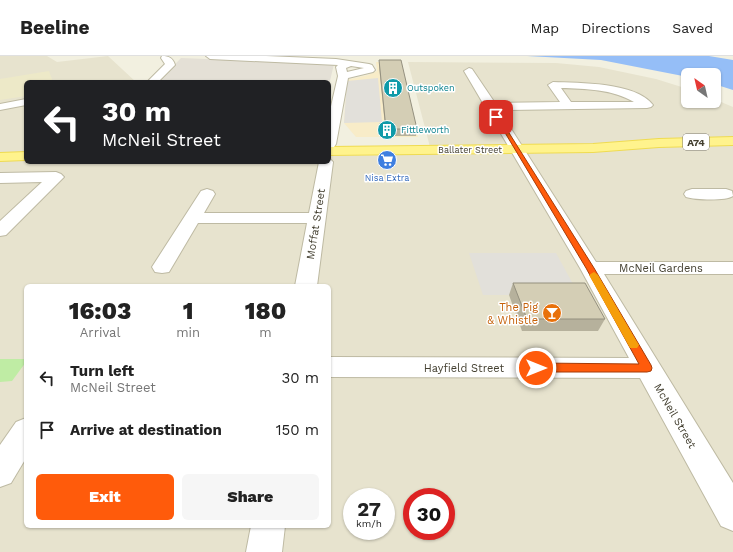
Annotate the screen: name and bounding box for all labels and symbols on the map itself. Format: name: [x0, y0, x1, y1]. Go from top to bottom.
north arrow: [681, 68, 721, 108]
building icon: Outspoken: [382, 77, 404, 99]
place label: Outspoken: [407, 83, 455, 93]
pin: [479, 100, 513, 134]
building icon: Fittleworth: [376, 119, 398, 141]
place label: Fittleworth: [401, 125, 449, 135]
road number: A74: [683, 134, 709, 150]
street label: Ballater Street: [438, 145, 502, 155]
supermarket icon: Nisa Extra: [376, 149, 398, 171]
place label: Nisa Extra: [365, 173, 409, 183]
street label: Moffat Street: [304, 187, 328, 260]
street label: McNeil Gardens: [619, 262, 703, 275]
place label: The Pig & Whistle: [487, 301, 538, 327]
bar icon: The Pig & Whistle: [541, 302, 563, 324]
position arrow: [515, 347, 557, 389]
street label: Hayfield Street: [424, 362, 505, 375]
street label: McNeil Street: [651, 381, 699, 451]
speed limit sign: 30: [403, 488, 455, 540]

